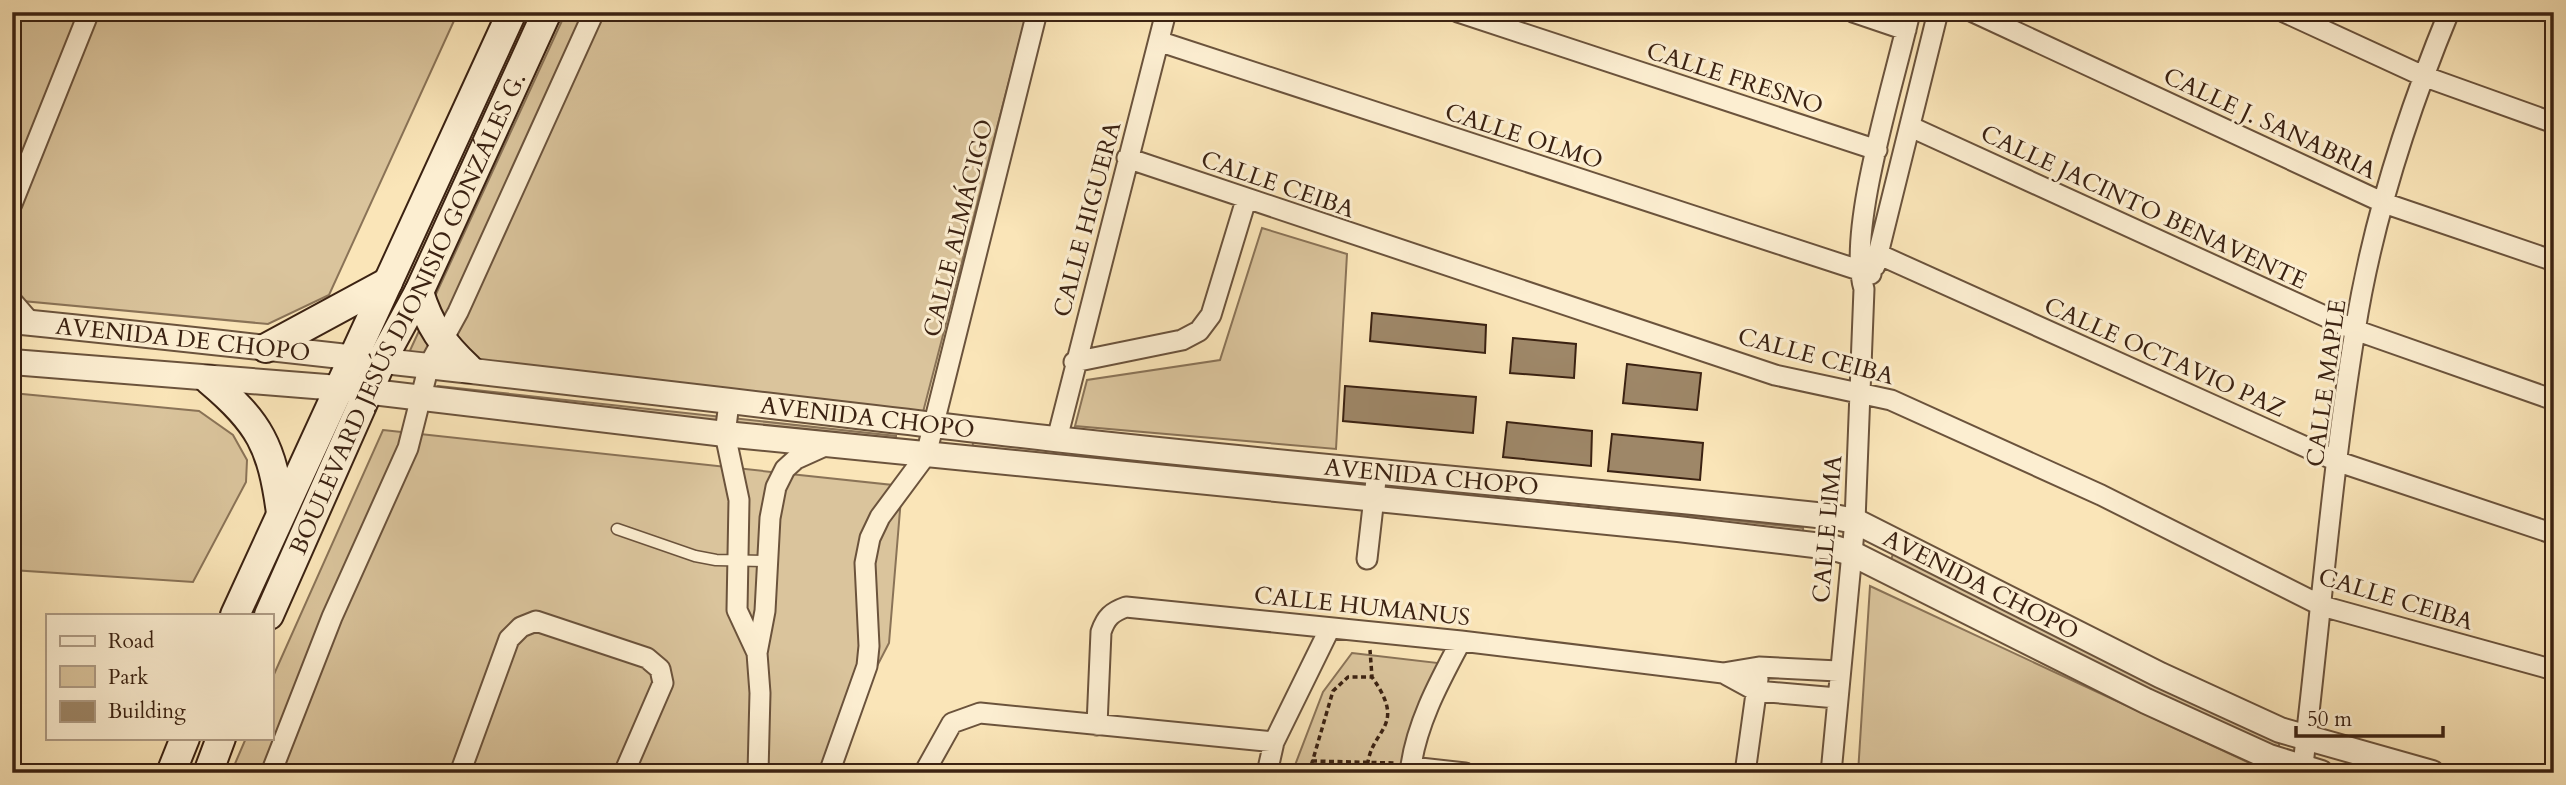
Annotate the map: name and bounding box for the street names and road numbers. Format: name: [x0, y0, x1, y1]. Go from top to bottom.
street label: CALLE FRESNO: [1642, 34, 1827, 123]
street label: CALLE J. SANABRIA: [2158, 60, 2382, 188]
street label: BOULEVARD JESÚS DIONISIO GONZÁLES G.: [282, 67, 534, 560]
street label: CALLE OLMO: [1441, 95, 1607, 178]
street label: CALLE ALMÁCIGO: [915, 116, 1002, 340]
street label: CALLE HIGUERA: [1046, 117, 1130, 321]
street label: CALLE JACINTO BENAVENTE: [1975, 117, 2312, 298]
street label: CALLE CEIBA: [1197, 143, 1360, 226]
street label: CALLE OCTAVIO PAZ: [2039, 289, 2291, 426]
street label: CALLE MAPLE: [2298, 297, 2355, 469]
street label: AVENIDA DE CHOPO: [54, 310, 312, 370]
street label: CALLE CEIBA: [1734, 320, 1899, 393]
street label: AVENIDA CHOPO: [759, 389, 976, 447]
street label: AVENIDA CHOPO: [1323, 451, 1540, 504]
street label: CALLE LIMA: [1805, 453, 1850, 604]
street label: AVENIDA CHOPO: [1877, 522, 2084, 648]
street label: CALLE CEIBA: [2314, 560, 2478, 639]
street label: CALLE HUMANUS: [1252, 579, 1472, 634]

